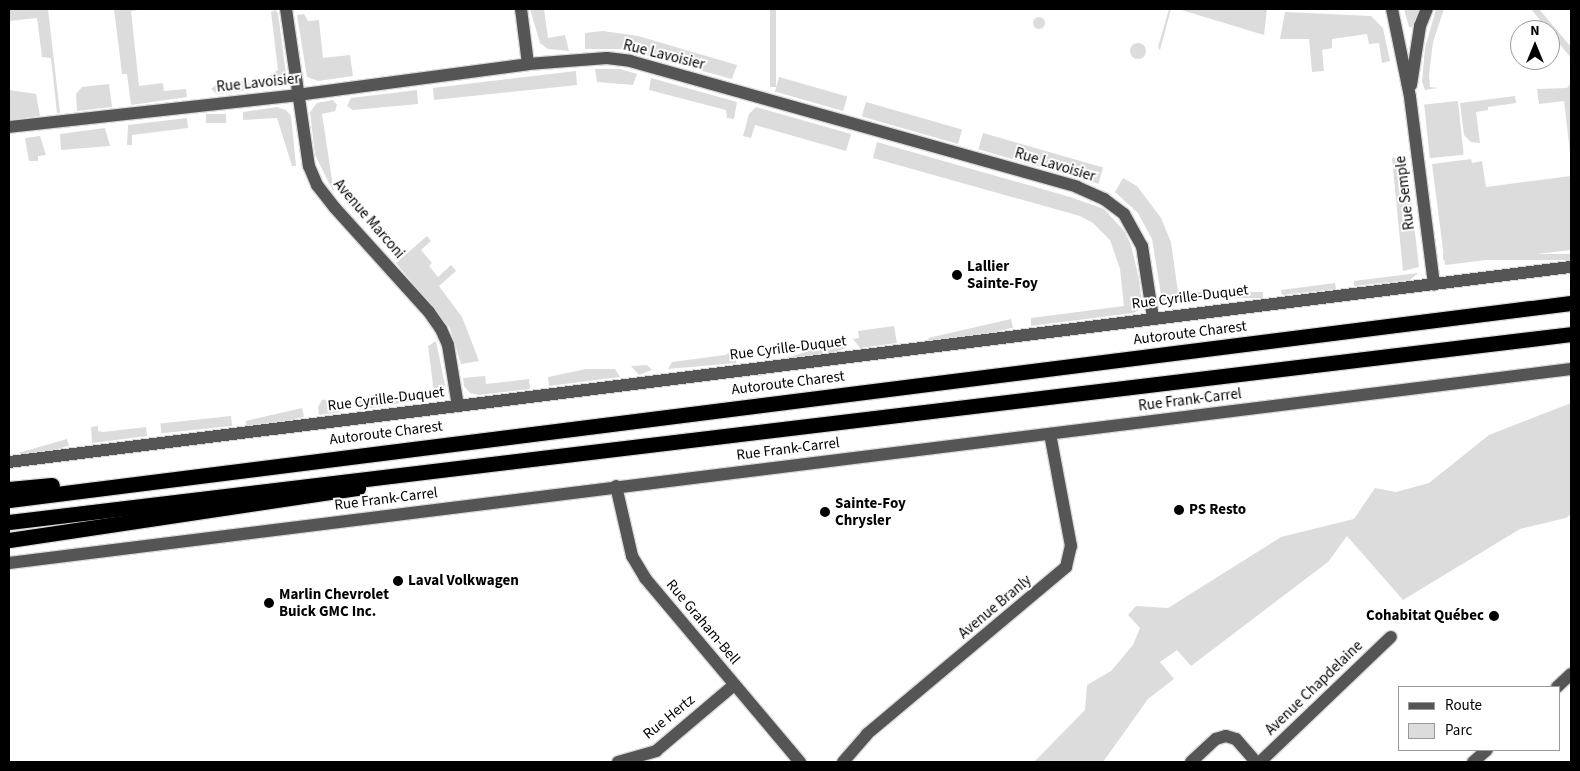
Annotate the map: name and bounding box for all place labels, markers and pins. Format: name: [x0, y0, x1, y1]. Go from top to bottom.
place label: Lallier Sainte-Foy: [967, 257, 1038, 292]
marker: Lallier Sainte-Foy: [951, 269, 963, 281]
place label: Sainte-Foy Chrysler: [835, 494, 906, 529]
place label: PS Resto: [1189, 501, 1246, 519]
marker: PS Resto: [1173, 504, 1185, 516]
marker: Sainte-Foy Chrysler: [819, 506, 831, 518]
place label: Laval Volkwagen: [408, 572, 519, 590]
marker: Laval Volkwagen: [392, 575, 404, 587]
place label: Marlin Chevrolet Buick GMC Inc.: [279, 585, 389, 620]
marker: Marlin Chevrolet Buick GMC Inc.: [263, 597, 275, 609]
place label: Cohabitat Québec: [1366, 607, 1484, 625]
marker: Cohabitat Québec: [1488, 610, 1500, 622]

